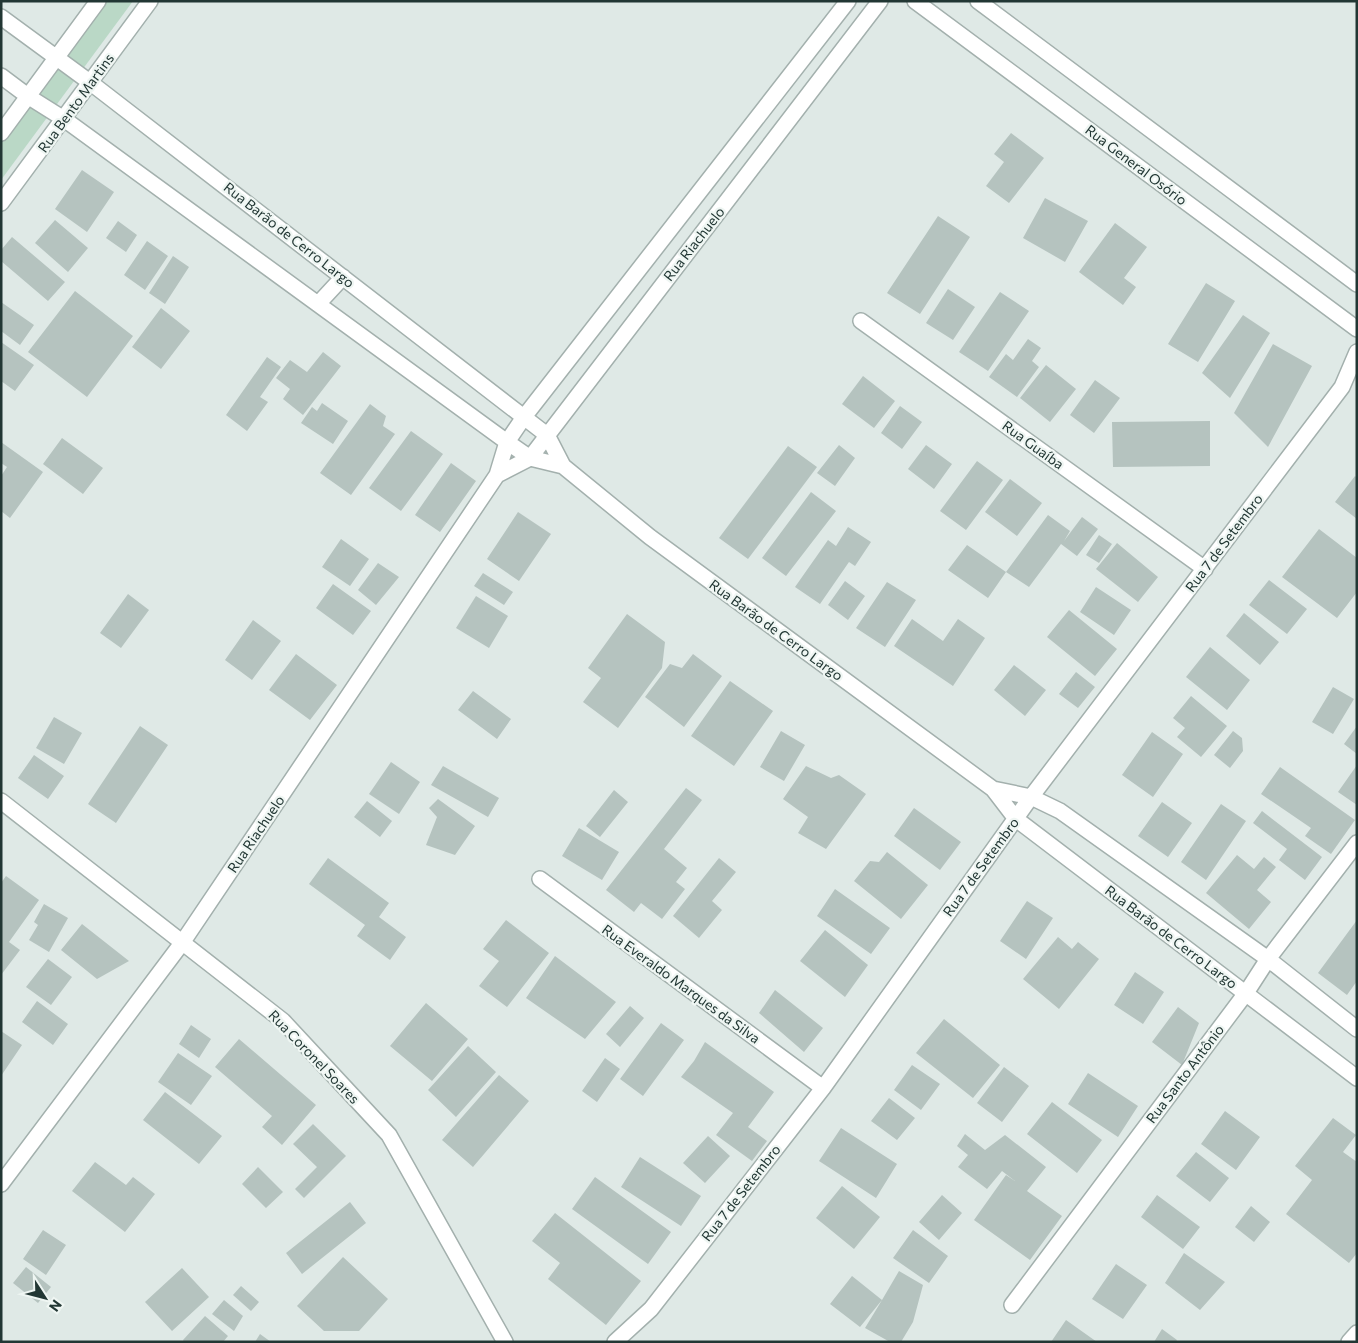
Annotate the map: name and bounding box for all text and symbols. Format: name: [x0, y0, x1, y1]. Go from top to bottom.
street label: Rua Bento Martins: [34, 50, 117, 156]
street label: Rua General Osório: [1082, 121, 1191, 208]
street label: Rua Barão de Cerro Largo: [221, 178, 358, 291]
street label: Rua Riachuelo: [659, 203, 728, 284]
street label: Rua Guaíba: [999, 417, 1067, 473]
street label: Rua 7 de Setembro: [1181, 490, 1266, 595]
street label: Rua Barão de Cerro Largo: [706, 575, 846, 684]
street label: Rua Riachuelo: [224, 792, 288, 876]
street label: Rua 7 de Setembro: [939, 814, 1022, 919]
street label: Rua Barão de Cerro Largo: [1102, 881, 1241, 992]
street label: Rua Everaldo Marques da Silva: [599, 921, 764, 1047]
street label: Rua Coronel Soares: [265, 1006, 363, 1107]
street label: Rua Santo Antônio: [1142, 1021, 1227, 1126]
street label: Rua 7 de Setembro: [698, 1141, 784, 1244]
north arrow: [20, 1273, 70, 1323]
text: N: [46, 1297, 66, 1315]

